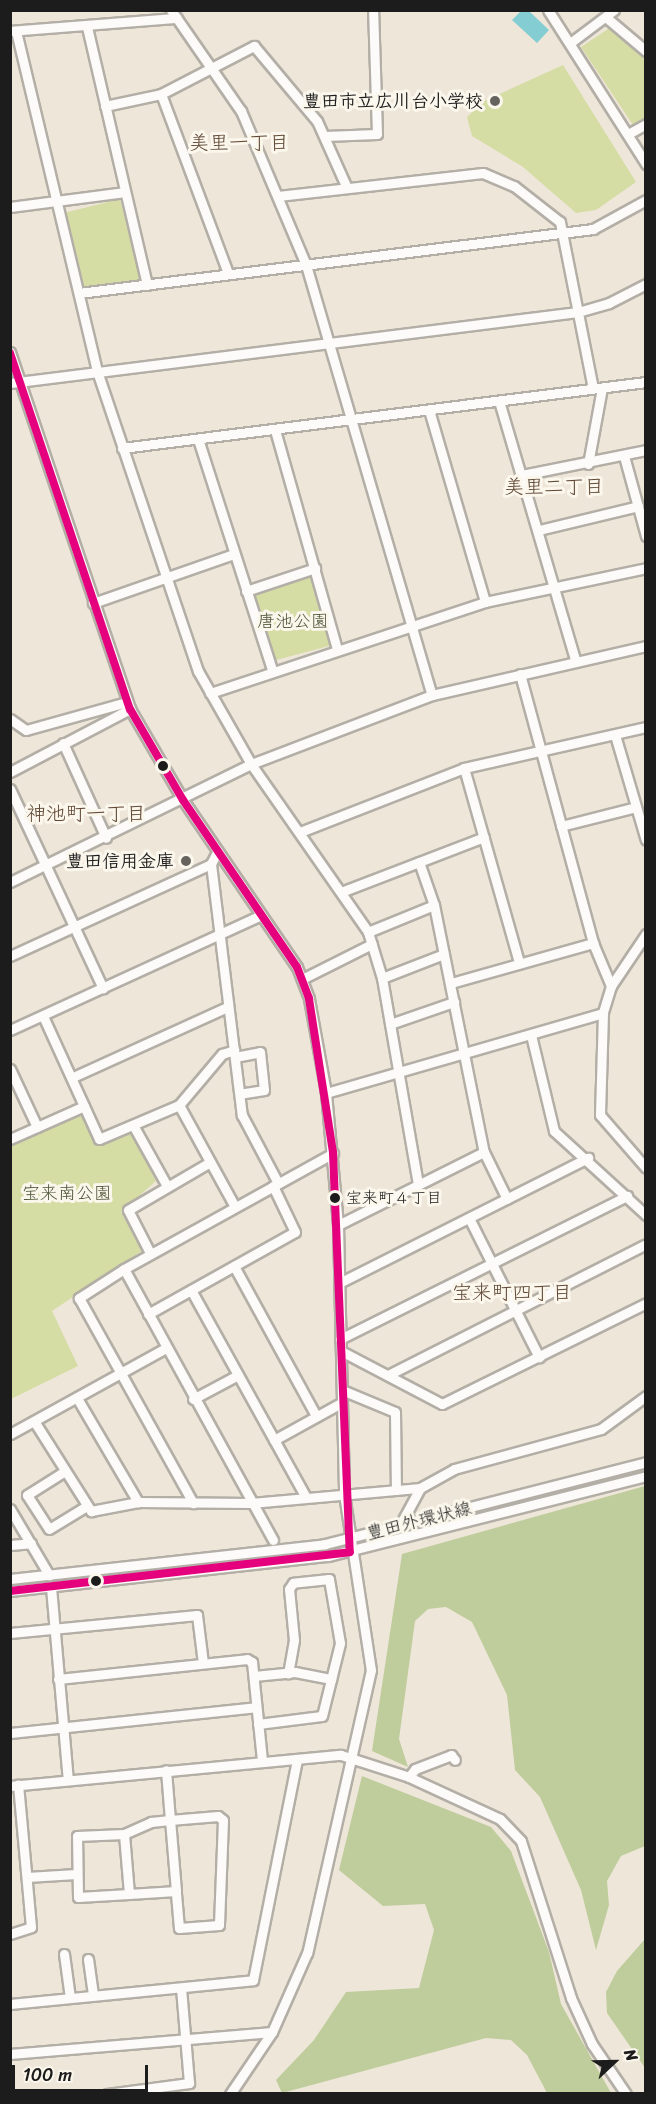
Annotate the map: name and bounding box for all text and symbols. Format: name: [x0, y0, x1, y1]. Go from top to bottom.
place label: 豊田市立広川台小学校: [303, 90, 483, 112]
marker: 豊田市立広川台小学校: [488, 94, 502, 108]
district label: 美里一丁目: [189, 130, 289, 154]
district label: 美里二丁目: [504, 474, 604, 498]
park label: 唐池公園: [257, 610, 329, 632]
unlabelled marker: [157, 760, 169, 772]
district label: 神池町一丁目: [26, 801, 146, 825]
place label: 豊田信用金庫: [66, 850, 174, 872]
marker: 豊田信用金庫: [179, 854, 193, 868]
park label: 宝来南公園: [22, 1182, 112, 1204]
place label: 宝来町４丁目: [346, 1188, 442, 1208]
marker: 宝来町４丁目: [329, 1192, 341, 1204]
district label: 宝来町四丁目: [452, 1280, 572, 1304]
street label: 豊田外環状線: [364, 1497, 474, 1545]
unlabelled marker: [90, 1575, 102, 1587]
north arrow: [584, 2032, 644, 2092]
text: N: [616, 2044, 647, 2066]
scale bar: [15, 2053, 152, 2091]
text: 100 m: [23, 2059, 72, 2091]

